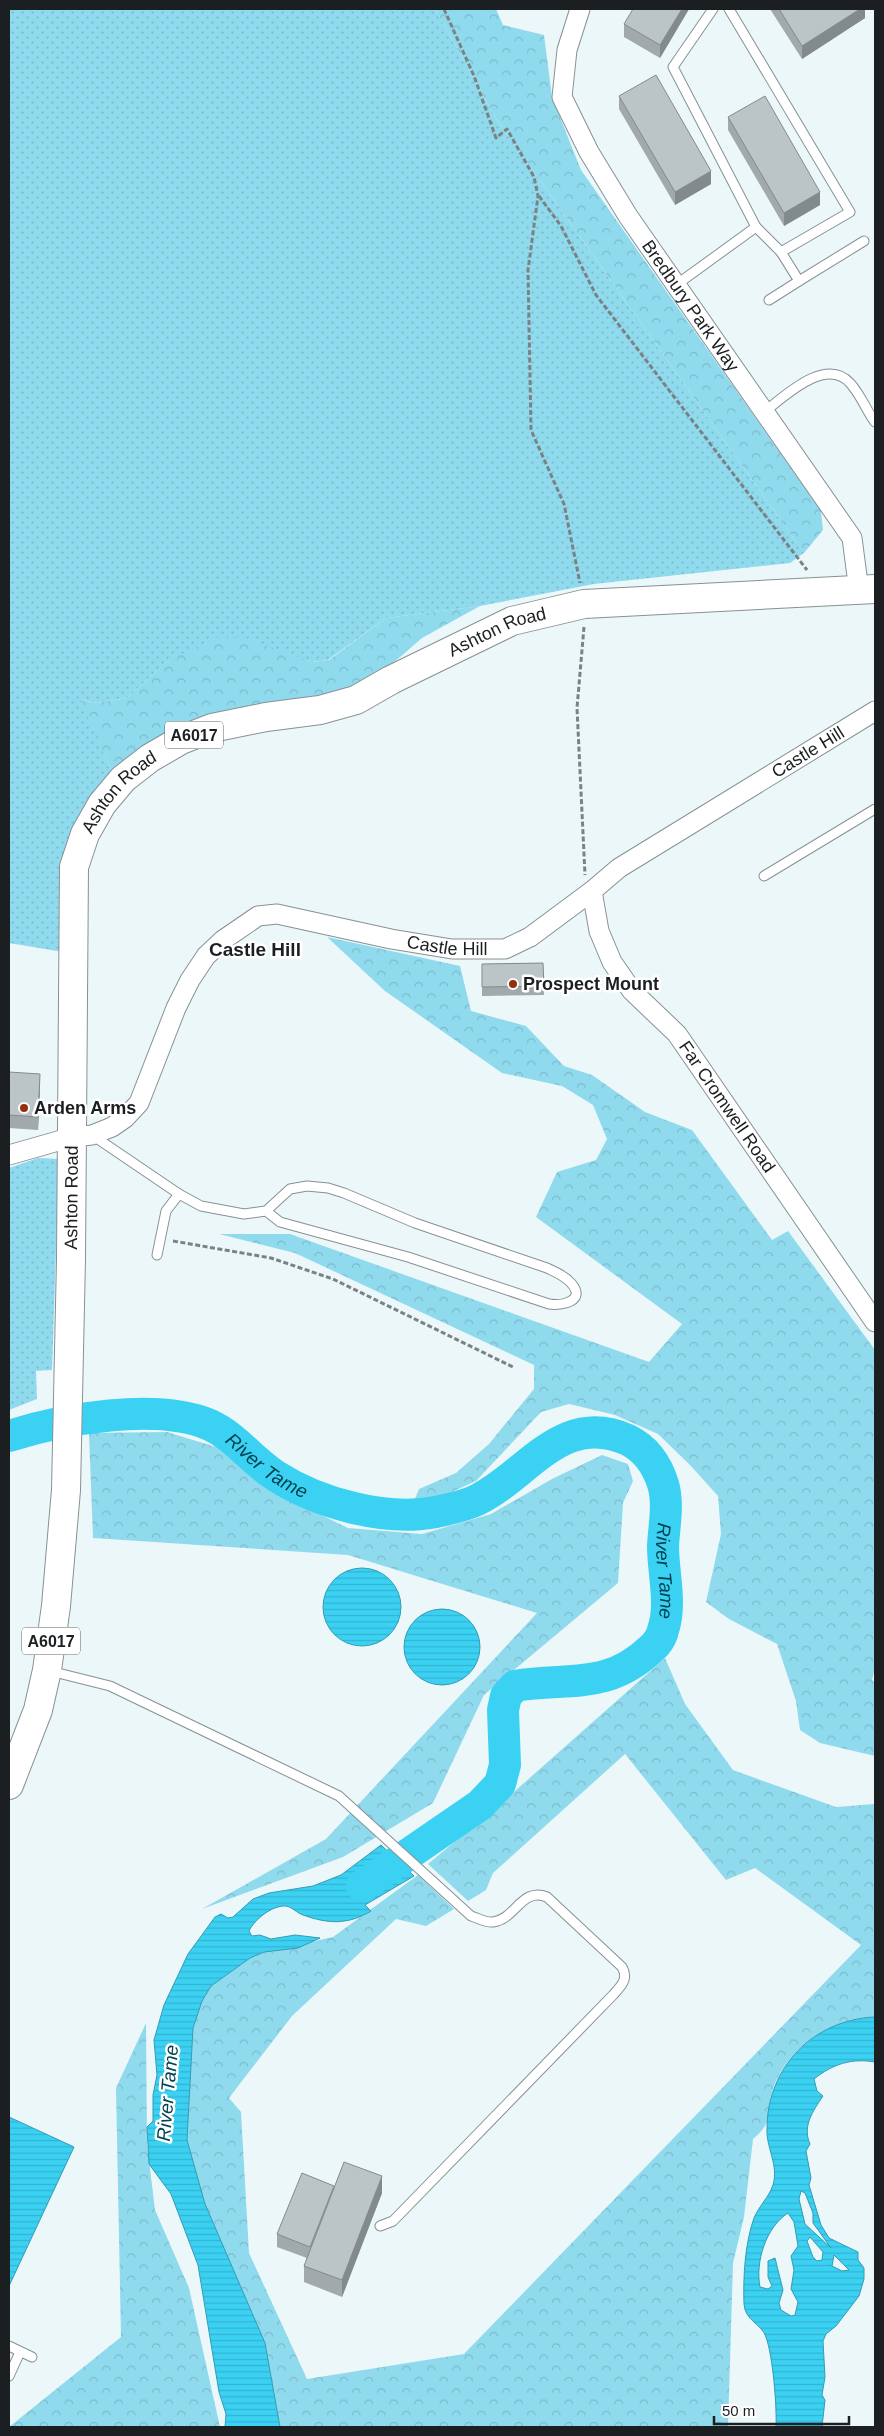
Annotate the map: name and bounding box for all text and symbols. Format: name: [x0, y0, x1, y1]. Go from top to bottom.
street label: Bredbury Park Way: [638, 236, 743, 375]
street label: Ashton Road: [445, 603, 548, 661]
road number: A6017: [165, 722, 223, 748]
street label: Castle Hill: [768, 722, 848, 782]
street label: Ashton Road: [78, 747, 160, 837]
street label: Castle Hill: [405, 932, 488, 959]
district label: Castle Hill: [209, 939, 301, 960]
place label: Prospect Mount: [523, 974, 659, 994]
marker: Prospect Mount: [507, 978, 519, 990]
street label: Far Cromwell Road: [675, 1037, 779, 1176]
place label: Arden Arms: [34, 1098, 136, 1118]
marker: Arden Arms: [18, 1102, 30, 1114]
street label: Ashton Road: [61, 1145, 82, 1250]
water label: River Tame: [222, 1429, 311, 1502]
water label: River Tame: [652, 1522, 677, 1620]
road number: A6017: [22, 1628, 80, 1654]
water label: River Tame: [153, 2044, 182, 2142]
scale bar: [714, 2394, 849, 2426]
text: 50 m: [722, 2402, 755, 2419]

